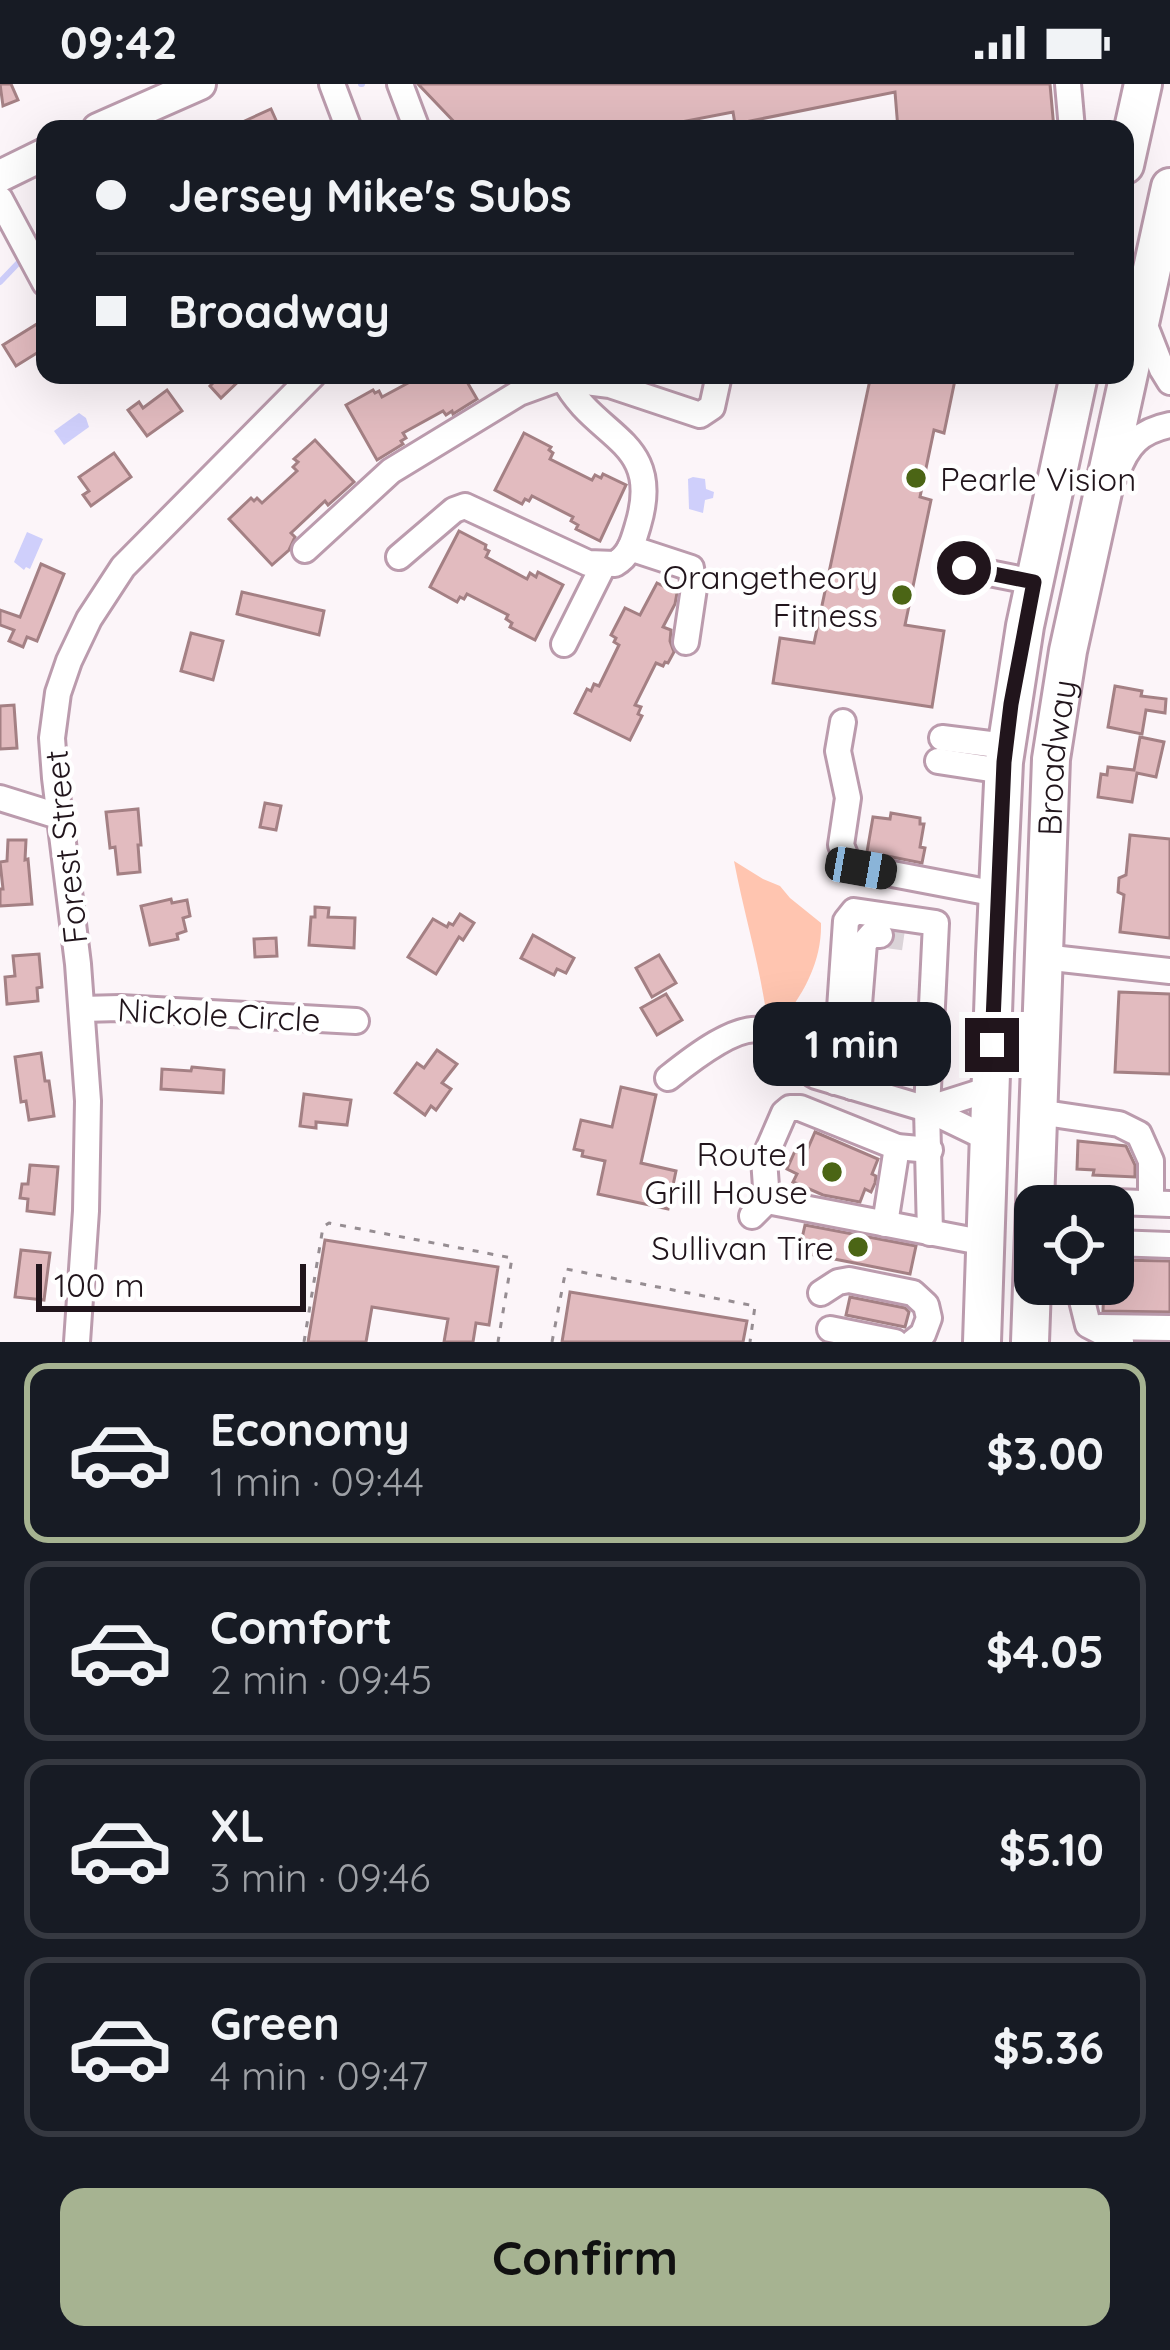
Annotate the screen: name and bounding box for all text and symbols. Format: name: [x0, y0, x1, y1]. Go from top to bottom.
text: 09:42: [60, 14, 178, 70]
text: Jersey Mike's Subs: [168, 167, 572, 223]
text: Broadway: [168, 283, 390, 339]
place label: Pearle Vision: [940, 458, 1136, 499]
marker: Pearle Vision: [903, 465, 929, 491]
route start: [937, 541, 991, 595]
place label: Orangetheory Fitness: [663, 556, 878, 635]
marker: Orangetheory Fitness: [889, 582, 915, 608]
street label: Broadway: [1028, 677, 1084, 837]
street label: Forest Street: [34, 748, 96, 946]
car: [822, 844, 900, 892]
street label: Nickole Circle: [116, 988, 322, 1040]
callout: 1 min: [752, 1003, 950, 1087]
route end: [965, 1018, 1019, 1072]
text: 1 min: [805, 1019, 899, 1068]
place label: Route 1 Grill House: [645, 1133, 808, 1212]
marker: Route 1 Grill House: [819, 1159, 845, 1185]
map controls: [1014, 1185, 1134, 1305]
button: locate: [1014, 1185, 1134, 1305]
place label: Sullivan Tire: [651, 1227, 834, 1268]
marker: Sullivan Tire: [845, 1234, 871, 1260]
scale bar: [36, 1258, 306, 1311]
text: 100 m: [54, 1264, 145, 1305]
icon: car: [66, 1399, 174, 1507]
text: Economy: [210, 1401, 410, 1457]
text: $3.00: [987, 1425, 1104, 1481]
text: 1 min · 09:44: [210, 1457, 424, 1506]
icon: car: [66, 1597, 174, 1705]
text: Comfort: [210, 1599, 392, 1655]
text: $4.05: [986, 1623, 1104, 1679]
text: 2 min · 09:45: [210, 1655, 432, 1704]
icon: car: [66, 1795, 174, 1903]
text: XL: [210, 1797, 265, 1853]
text: $5.10: [999, 1821, 1104, 1877]
text: 3 min · 09:46: [210, 1853, 430, 1902]
icon: car: [66, 1993, 174, 2101]
text: Green: [210, 1995, 340, 2051]
text: $5.36: [993, 2019, 1104, 2075]
text: 4 min · 09:47: [210, 2051, 428, 2100]
button: Confirm: [60, 2188, 1110, 2326]

